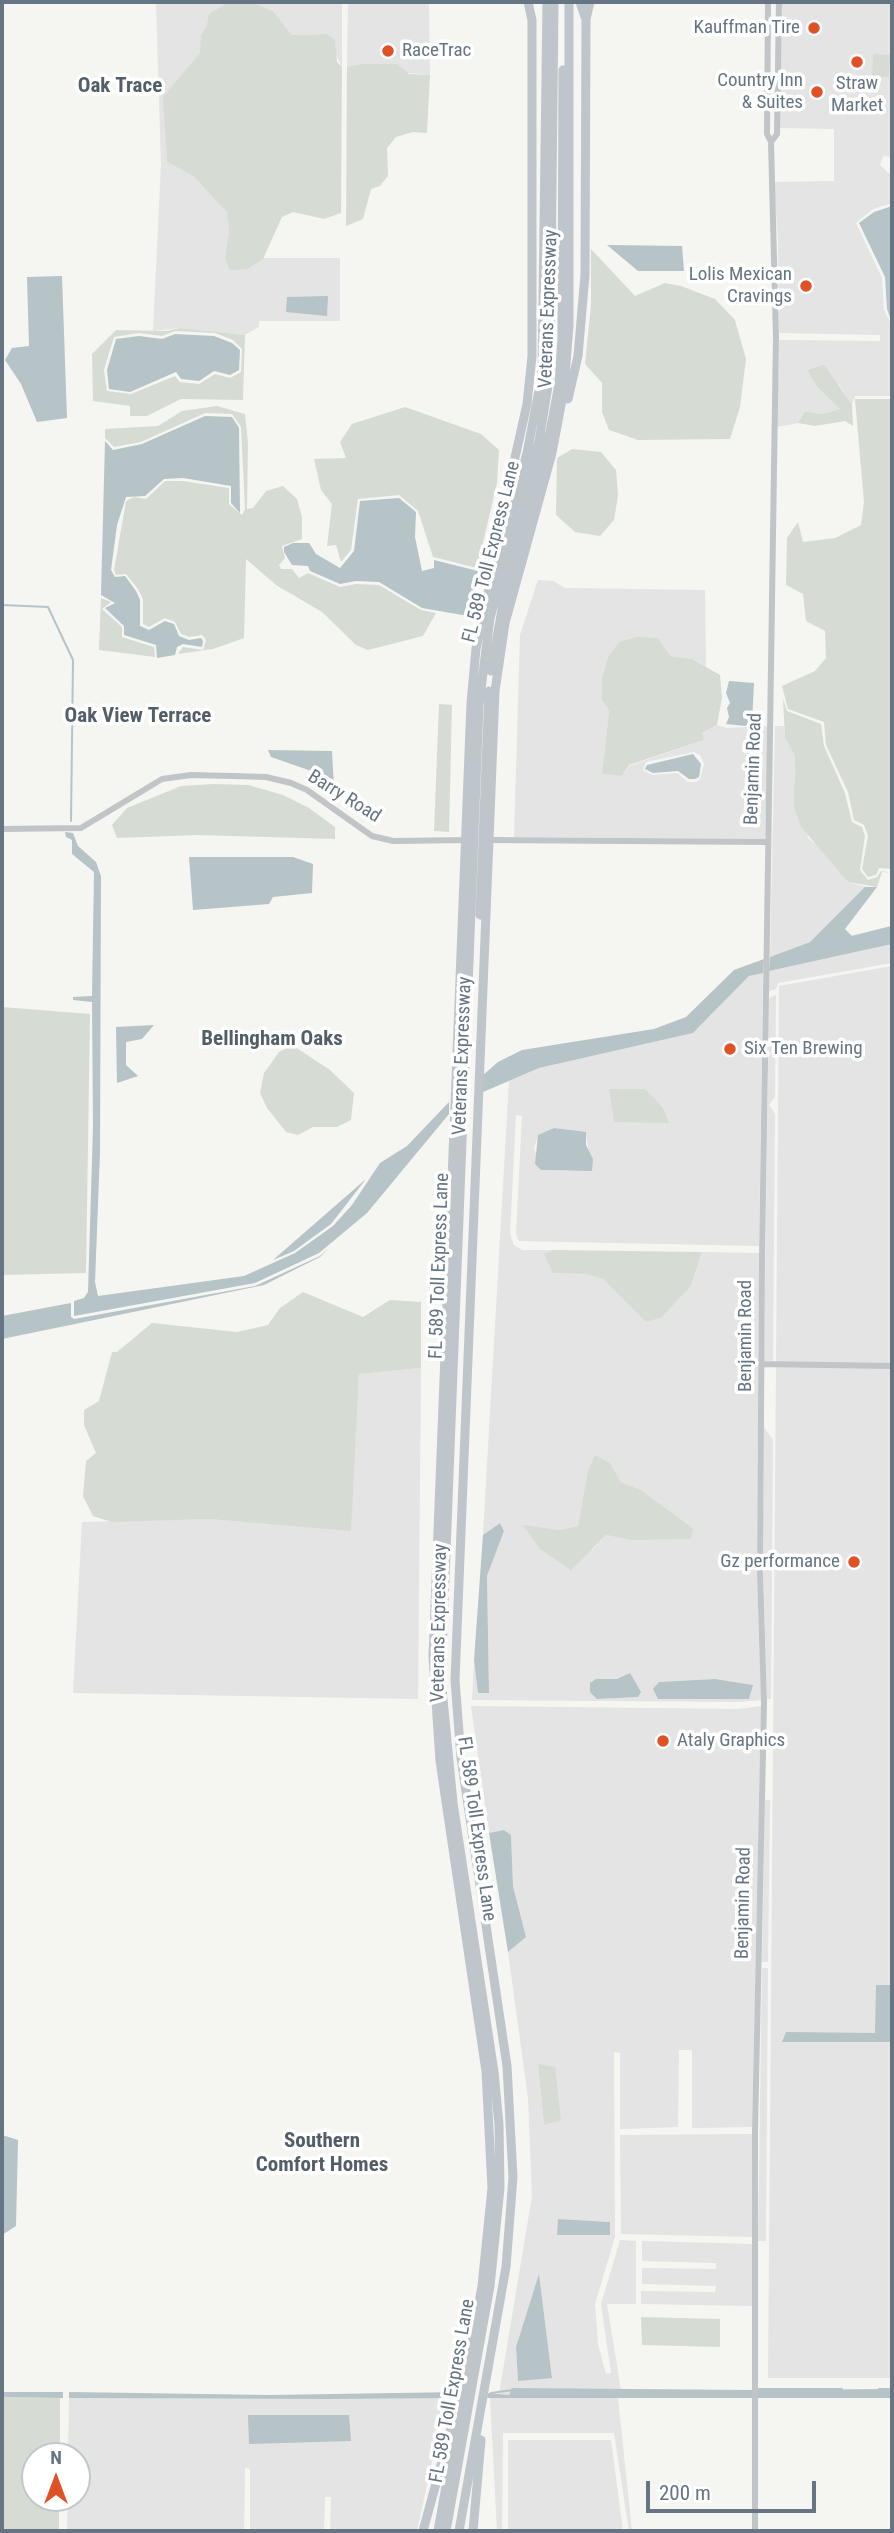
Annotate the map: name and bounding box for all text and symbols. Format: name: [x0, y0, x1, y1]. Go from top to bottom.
place label: Kauffman Tire: [694, 17, 800, 39]
marker: Kauffman Tire: [806, 20, 822, 36]
place label: RaceTrac: [402, 40, 471, 62]
marker: RaceTrac: [380, 43, 396, 59]
marker: Straw Market: [849, 54, 865, 70]
place label: Country Inn & Suites: [717, 70, 803, 114]
place label: Straw Market: [831, 73, 883, 117]
district label: Oak Trace: [78, 74, 162, 100]
marker: Country Inn & Suites: [809, 84, 825, 100]
street label: Veterans Expressway: [535, 229, 563, 389]
place label: Lolis Mexican Cravings: [689, 264, 792, 308]
marker: Lolis Mexican Cravings: [798, 278, 814, 294]
street label: FL 589 Toll Express Lane: [458, 459, 526, 645]
district label: Oak View Terrace: [65, 704, 211, 730]
street label: Benjamin Road: [741, 713, 767, 825]
street label: Barry Road: [303, 766, 385, 828]
street label: Veterans Expressway: [449, 976, 477, 1136]
district label: Bellingham Oaks: [201, 1027, 343, 1053]
place label: Six Ten Brewing: [744, 1038, 863, 1060]
marker: Six Ten Brewing: [722, 1041, 738, 1057]
street label: FL 589 Toll Express Lane: [425, 1173, 455, 1359]
street label: Benjamin Road: [735, 1280, 757, 1392]
street label: Veterans Expressway: [427, 1543, 453, 1703]
place label: Gz performance: [720, 1551, 840, 1573]
marker: Gz performance: [846, 1554, 862, 1570]
place label: Ataly Graphics: [677, 1730, 785, 1752]
marker: Ataly Graphics: [655, 1733, 671, 1749]
street label: FL 589 Toll Express Lane: [452, 1735, 500, 1923]
street label: Benjamin Road: [732, 1847, 756, 1959]
district label: Southern Comfort Homes: [256, 2129, 388, 2179]
street label: FL 589 Toll Express Lane: [426, 2297, 480, 2485]
north arrow: [21, 2442, 91, 2512]
text: N: [50, 2446, 62, 2469]
scale bar: [649, 2466, 819, 2510]
text: 200 m: [659, 2481, 711, 2505]

